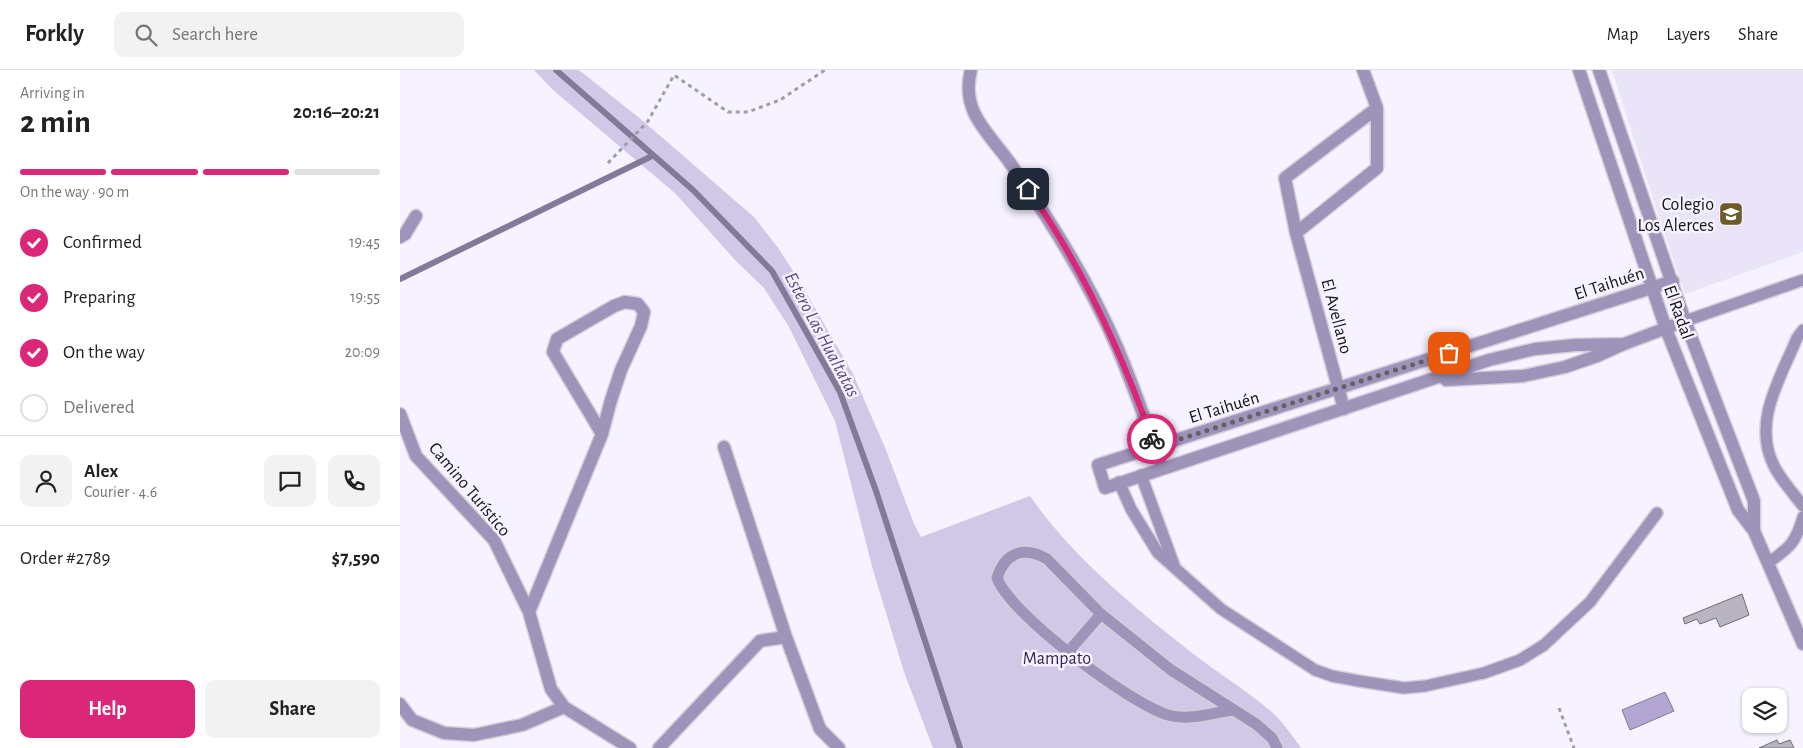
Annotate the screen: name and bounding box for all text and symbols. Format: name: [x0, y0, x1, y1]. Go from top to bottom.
search box: [114, 12, 464, 57]
icon: search: [132, 21, 160, 49]
text: Forkly: [25, 22, 84, 46]
text: Search here: [172, 25, 258, 44]
text: Map: [1607, 26, 1638, 44]
text: Layers: [1666, 26, 1710, 44]
text: Share: [1738, 26, 1778, 44]
text: Arriving in: [20, 85, 85, 101]
text: 20:16–20:21: [293, 103, 380, 122]
text: 2 min: [20, 106, 91, 138]
pin: [1007, 168, 1049, 210]
icon: home: [1014, 175, 1042, 203]
text: On the way · 90 m: [20, 184, 129, 200]
place label: Colegio Los Alerces: [1637, 196, 1714, 235]
school or university icon: Colegio Los Alerces: [1718, 201, 1744, 227]
icon: check: [20, 229, 48, 257]
text: Confirmed: [63, 233, 142, 252]
text: 19:45: [349, 234, 380, 250]
street label: El Taihuén: [1572, 264, 1647, 304]
water label: Estero Las Hualtatas: [781, 269, 863, 400]
street label: El Avellano: [1317, 277, 1355, 356]
street label: El Radal: [1660, 283, 1696, 342]
icon: check: [20, 284, 48, 312]
text: Preparing: [63, 288, 136, 307]
text: 19:55: [350, 289, 380, 305]
pin: [1428, 332, 1470, 374]
icon: check: [20, 339, 48, 367]
icon: bag: [1435, 339, 1463, 367]
text: On the way: [63, 343, 145, 362]
text: 20:09: [345, 344, 380, 360]
street label: El Taihuén: [1187, 389, 1262, 427]
text: Delivered: [63, 398, 135, 417]
courier: [1127, 414, 1177, 464]
icon: bike: [1138, 425, 1166, 453]
street label: Camino Turístico: [425, 439, 514, 540]
button: person: [20, 455, 72, 507]
button: chat: [264, 455, 316, 507]
button: phone: [328, 455, 380, 507]
text: Alex: [84, 462, 118, 481]
text: Courier · 4.6: [84, 484, 157, 500]
text: Order #2789: [20, 549, 110, 568]
text: $7,590: [332, 549, 380, 568]
park label: Mampato: [1023, 650, 1091, 668]
button: Help: [20, 680, 195, 738]
button: Share: [205, 680, 380, 738]
map controls: [1742, 688, 1787, 733]
button: layers: [1742, 688, 1787, 733]

